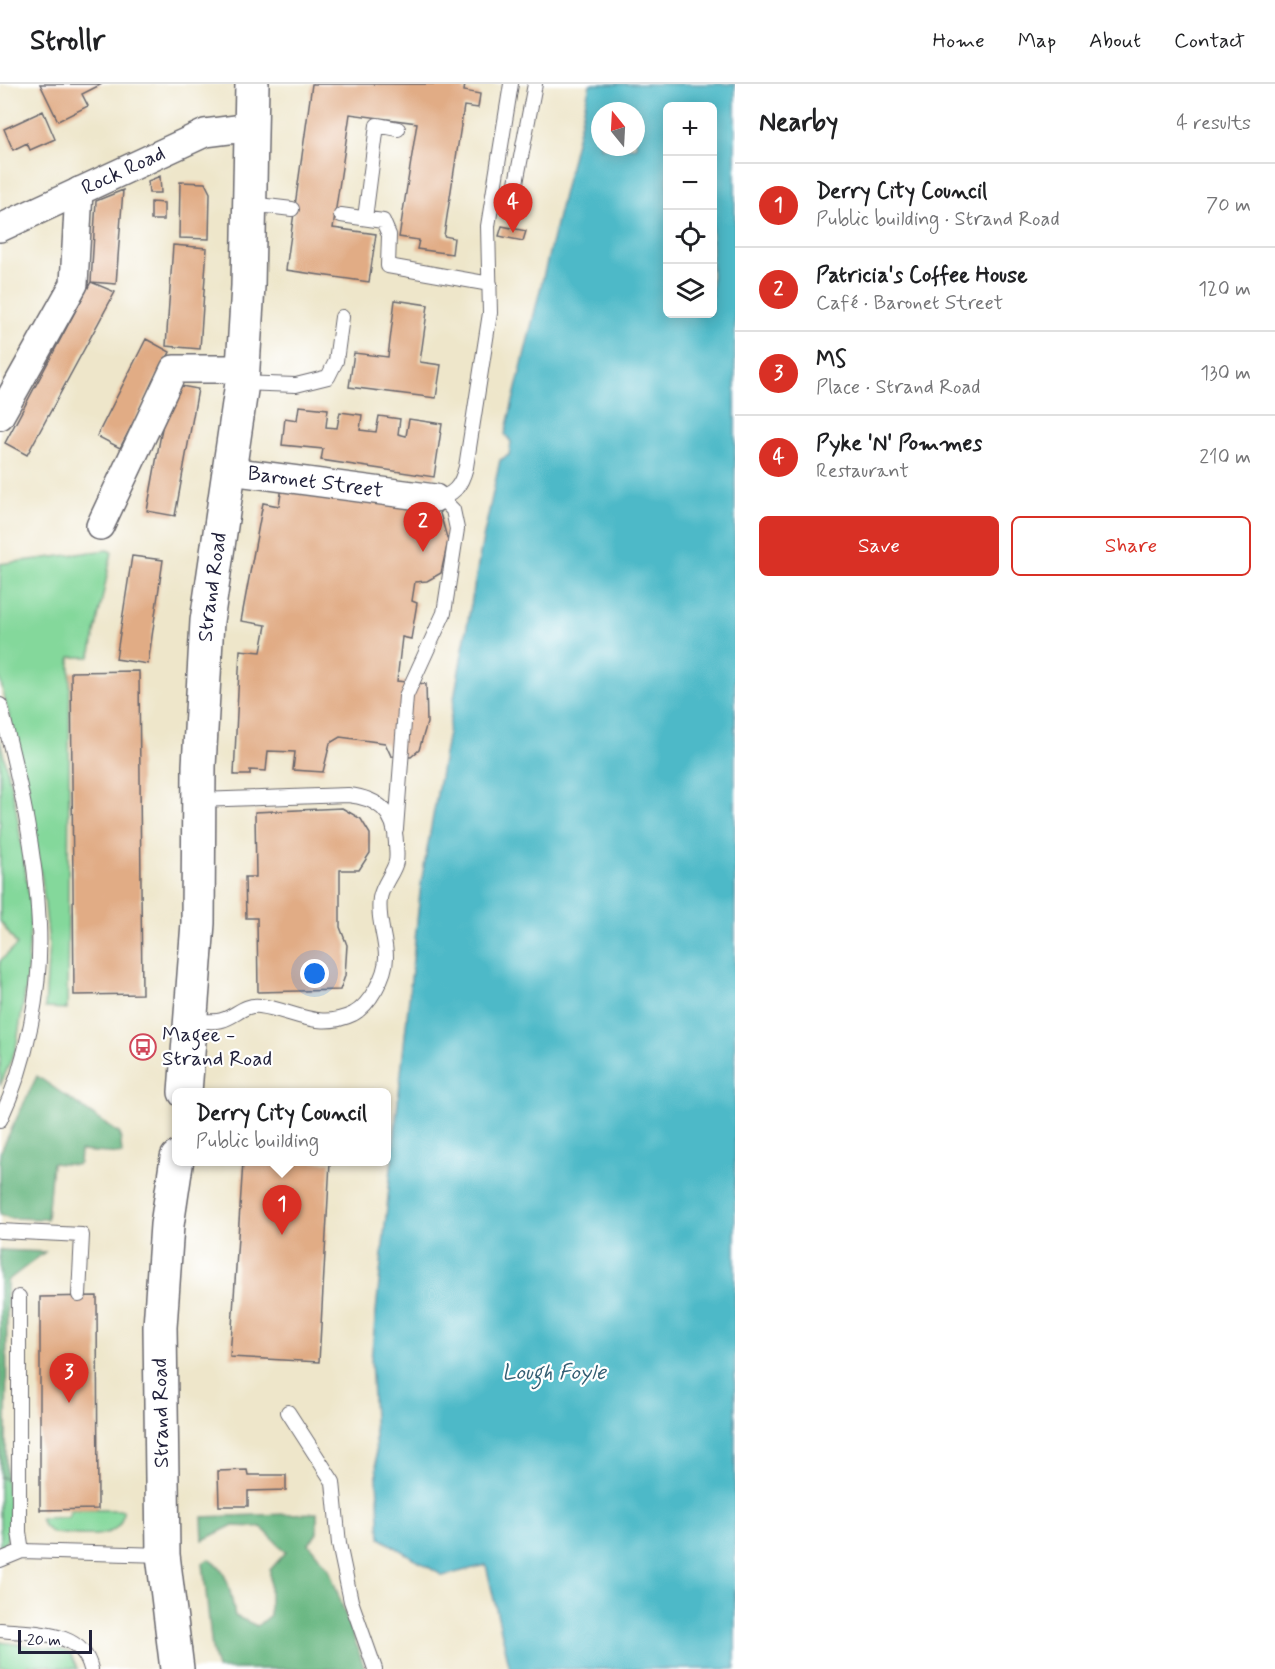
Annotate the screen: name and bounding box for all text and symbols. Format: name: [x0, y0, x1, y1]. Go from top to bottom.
text: Strollr: [30, 23, 105, 60]
text: Home: [933, 27, 985, 55]
text: Map: [1018, 27, 1056, 55]
text: About: [1089, 27, 1141, 55]
text: Contact: [1174, 27, 1245, 55]
north arrow: [591, 102, 645, 156]
map controls: [663, 102, 717, 318]
button: +: [663, 102, 717, 156]
text: Nearby: [759, 106, 838, 140]
text: 4 results: [1176, 110, 1251, 137]
street label: Rock Road: [77, 139, 170, 202]
button: −: [663, 156, 717, 210]
text: Derry City Council: [816, 178, 987, 206]
pin: 4: [494, 184, 532, 233]
text: 1: [774, 192, 783, 219]
text: 70 m: [1206, 192, 1251, 219]
text: Public building · Strand Road: [816, 206, 1060, 233]
button: locate: [663, 210, 717, 264]
text: Patricia's Coffee House: [816, 262, 1028, 290]
button: layers: [663, 264, 717, 318]
text: 2: [774, 276, 783, 303]
text: 120 m: [1198, 276, 1251, 303]
text: Café · Baronet Street: [816, 290, 1003, 317]
text: MS: [816, 346, 847, 374]
text: 3: [774, 360, 783, 387]
text: 130 m: [1200, 360, 1251, 387]
text: Place · Strand Road: [816, 374, 980, 401]
text: Pyke 'N' Pommes: [816, 430, 982, 458]
text: 4: [773, 444, 784, 471]
text: 210 m: [1199, 444, 1251, 471]
text: Restaurant: [816, 458, 909, 485]
street label: Baronet Street: [246, 459, 385, 505]
pin: 2: [404, 502, 442, 552]
button: Save: [759, 516, 999, 576]
button: Share: [1011, 516, 1251, 576]
street label: Strand Road: [192, 530, 234, 643]
your location: [300, 959, 329, 988]
place label: Magee - Strand Road: [162, 1021, 272, 1073]
bus stop icon: Magee - Strand Road: [128, 1032, 158, 1062]
popup: [172, 1088, 391, 1166]
text: Derry City Council: [196, 1100, 367, 1128]
text: Public building: [196, 1128, 319, 1155]
pin: 1: [262, 1186, 302, 1235]
pin: 3: [50, 1354, 88, 1403]
street label: Strand Road: [146, 1358, 176, 1468]
water label: Lough Foyle: [502, 1359, 607, 1390]
scale bar: [18, 1627, 92, 1654]
text: 20 m: [27, 1630, 61, 1651]

